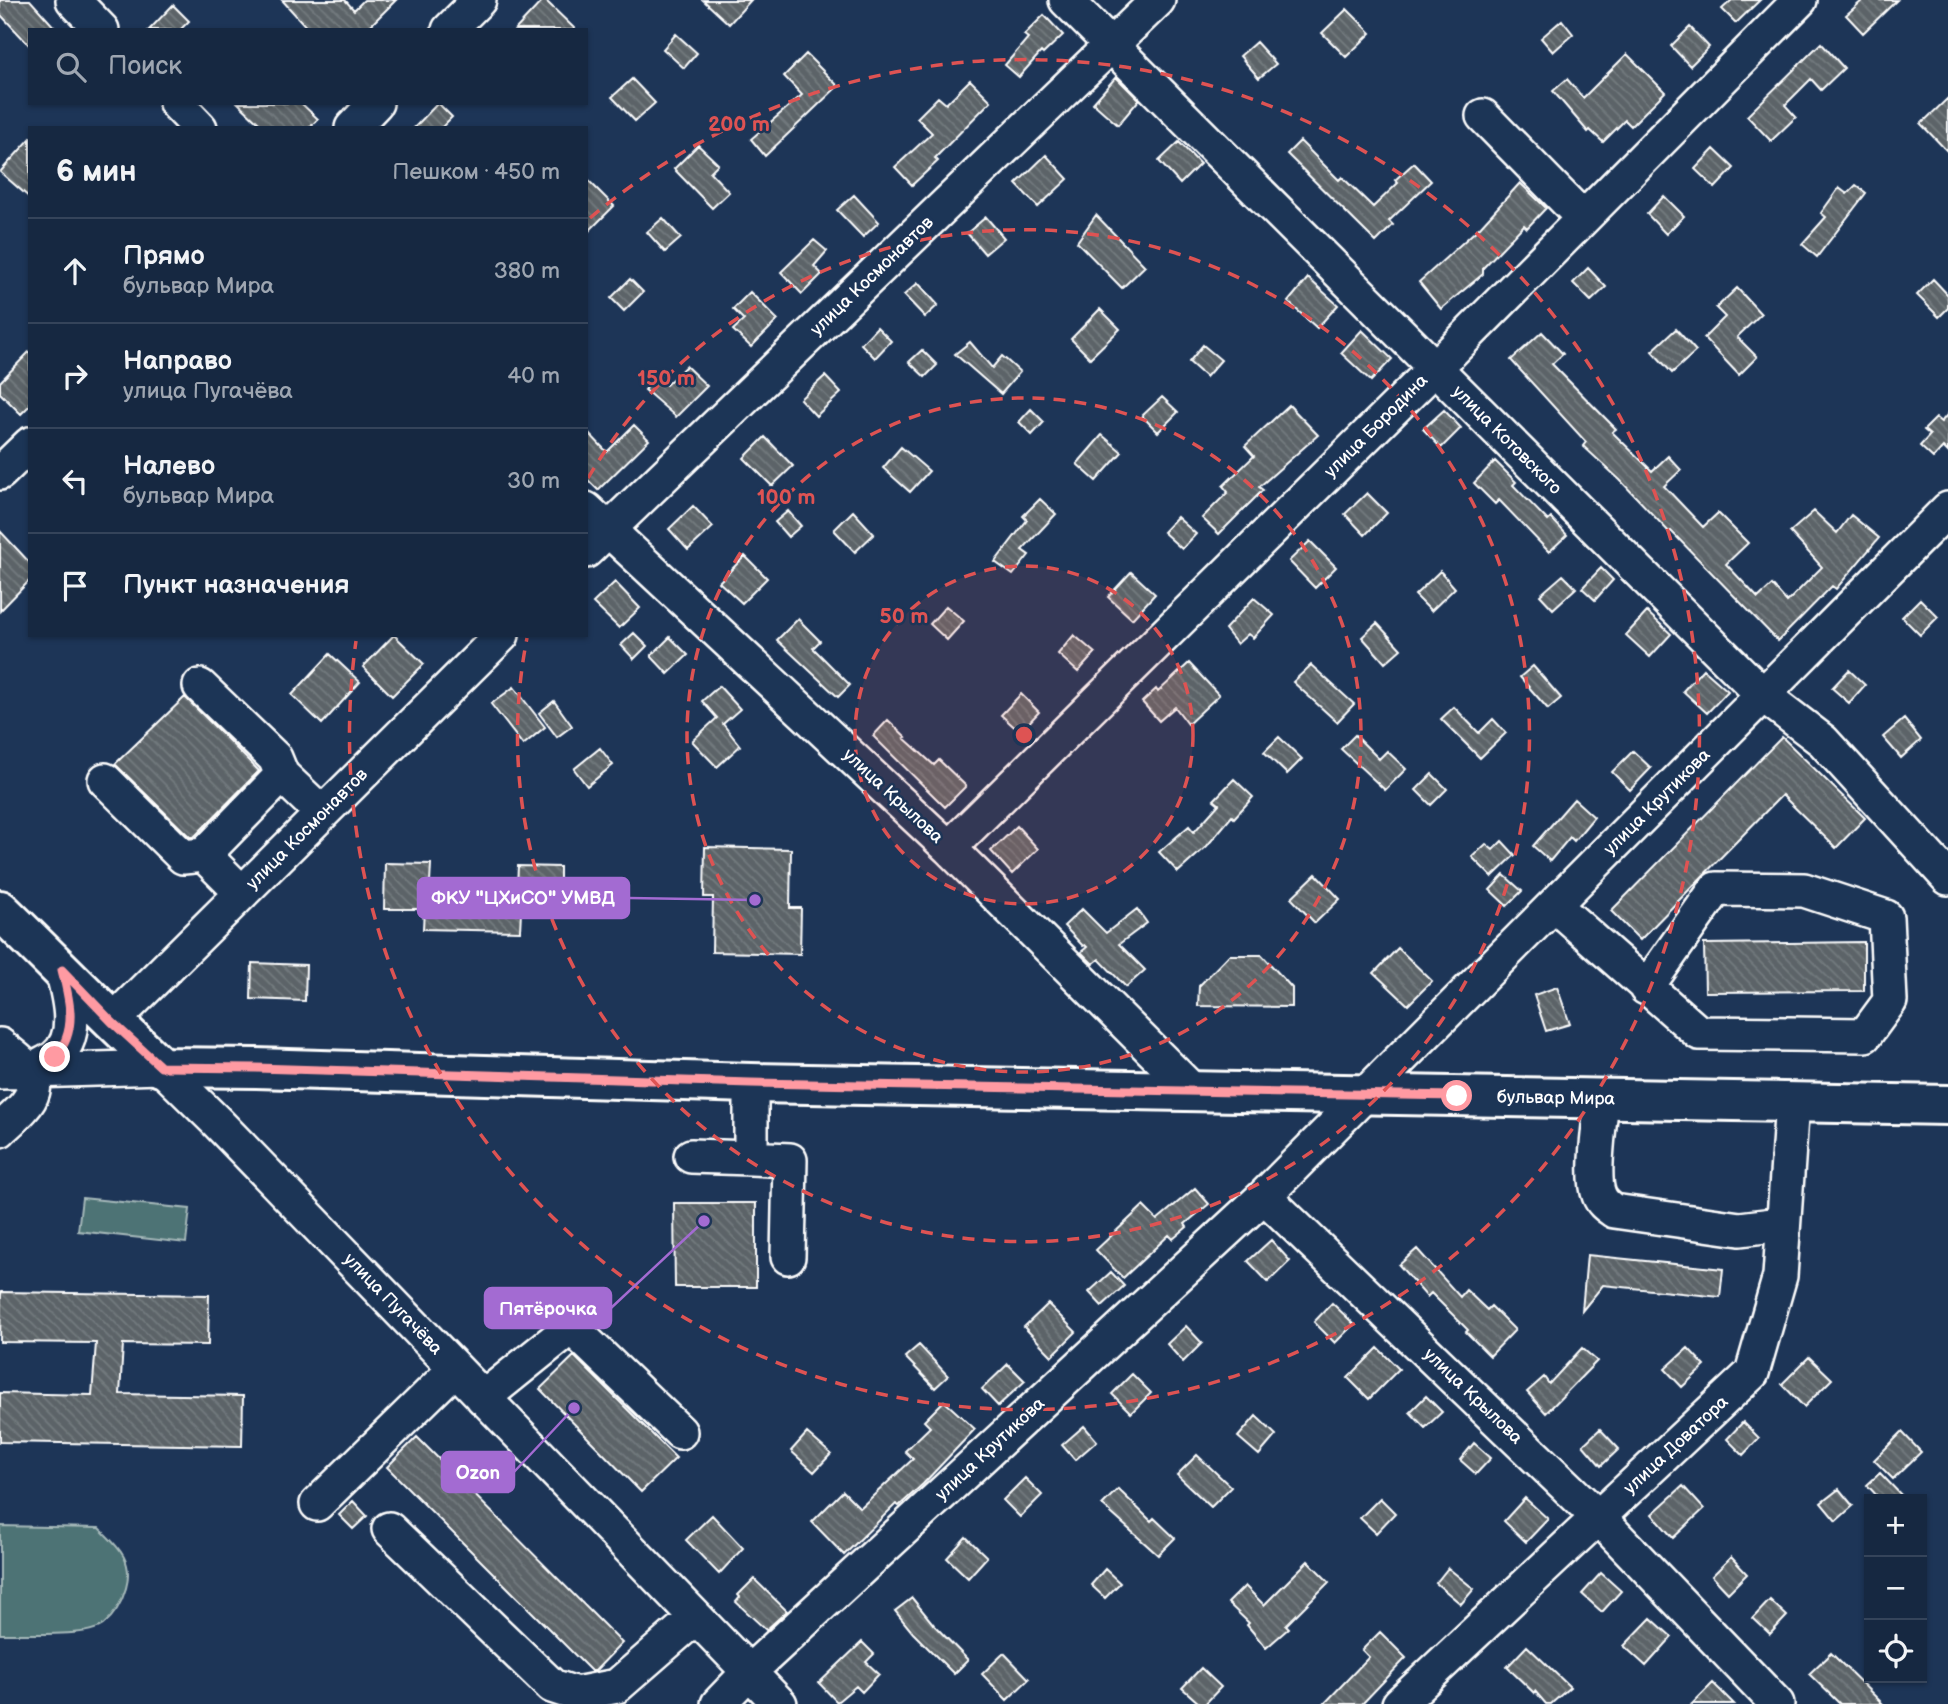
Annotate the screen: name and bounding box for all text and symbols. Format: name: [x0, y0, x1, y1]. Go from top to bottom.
search box: [28, 28, 588, 105]
icon: search: [52, 48, 90, 86]
text: Поиск: [108, 51, 182, 82]
text: 200 m: [708, 112, 770, 137]
text: 6 мин: [56, 154, 137, 190]
text: Пешком · 450 m: [392, 158, 560, 186]
street label: улица Космонавтов: [806, 211, 938, 340]
text: Прямо: [123, 241, 205, 272]
icon: ahead: [56, 252, 94, 290]
text: 380 m: [494, 257, 560, 285]
text: бульвар Мира: [123, 272, 274, 300]
text: Направо: [123, 346, 232, 377]
icon: right: [56, 357, 94, 395]
text: 40 m: [507, 362, 560, 390]
text: 150 m: [637, 366, 695, 391]
street label: улица Бородина: [1320, 370, 1432, 482]
text: улица Пугачёва: [123, 377, 293, 405]
street label: улица Котовского: [1448, 381, 1566, 499]
text: Налево: [123, 451, 215, 482]
icon: left: [56, 462, 94, 500]
text: 30 m: [507, 467, 560, 495]
text: бульвар Мира: [123, 482, 274, 510]
text: 100 m: [757, 485, 815, 510]
icon: arrive: [56, 567, 94, 605]
text: Пункт назначения: [123, 570, 349, 601]
text: 50 m: [880, 604, 928, 629]
centre of rings: [1012, 723, 1036, 747]
street label: улица Крылова: [839, 744, 948, 848]
street label: улица Крутикова: [1599, 744, 1715, 860]
street label: улица Космонавтов: [242, 764, 372, 894]
callout: ФКУ "ЦХиСО" УМВД: [418, 878, 629, 918]
text: ФКУ "ЦХиСО" УМВД: [431, 887, 615, 910]
route end: [39, 1041, 70, 1072]
route start: [1441, 1080, 1472, 1111]
street label: бульвар Мира: [1497, 1086, 1616, 1110]
street label: улица Пугачёва: [339, 1249, 447, 1359]
callout: Пятёрочка: [485, 1288, 611, 1328]
text: Пятёрочка: [499, 1298, 598, 1321]
street label: улица Крылова: [1419, 1344, 1527, 1449]
street label: улица Доватора: [1619, 1391, 1733, 1499]
street label: улица Крутикова: [931, 1393, 1049, 1505]
callout: Ozon: [442, 1452, 514, 1492]
text: Ozon: [456, 1462, 500, 1485]
map controls: [1864, 1494, 1927, 1683]
button: +: [1864, 1494, 1927, 1557]
button: −: [1864, 1557, 1927, 1620]
button: locate: [1864, 1620, 1927, 1683]

